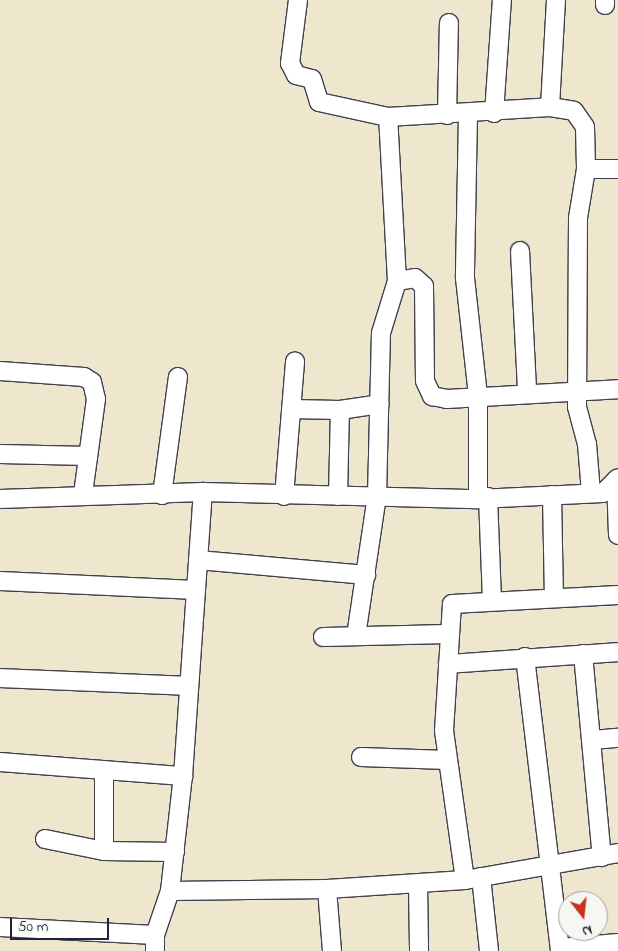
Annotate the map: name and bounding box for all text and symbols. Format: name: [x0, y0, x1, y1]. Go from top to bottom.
north arrow: [558, 891, 608, 941]
scale bar: [12, 908, 111, 940]
text: 50 m: [18, 916, 48, 938]
text: N: [580, 919, 594, 941]

